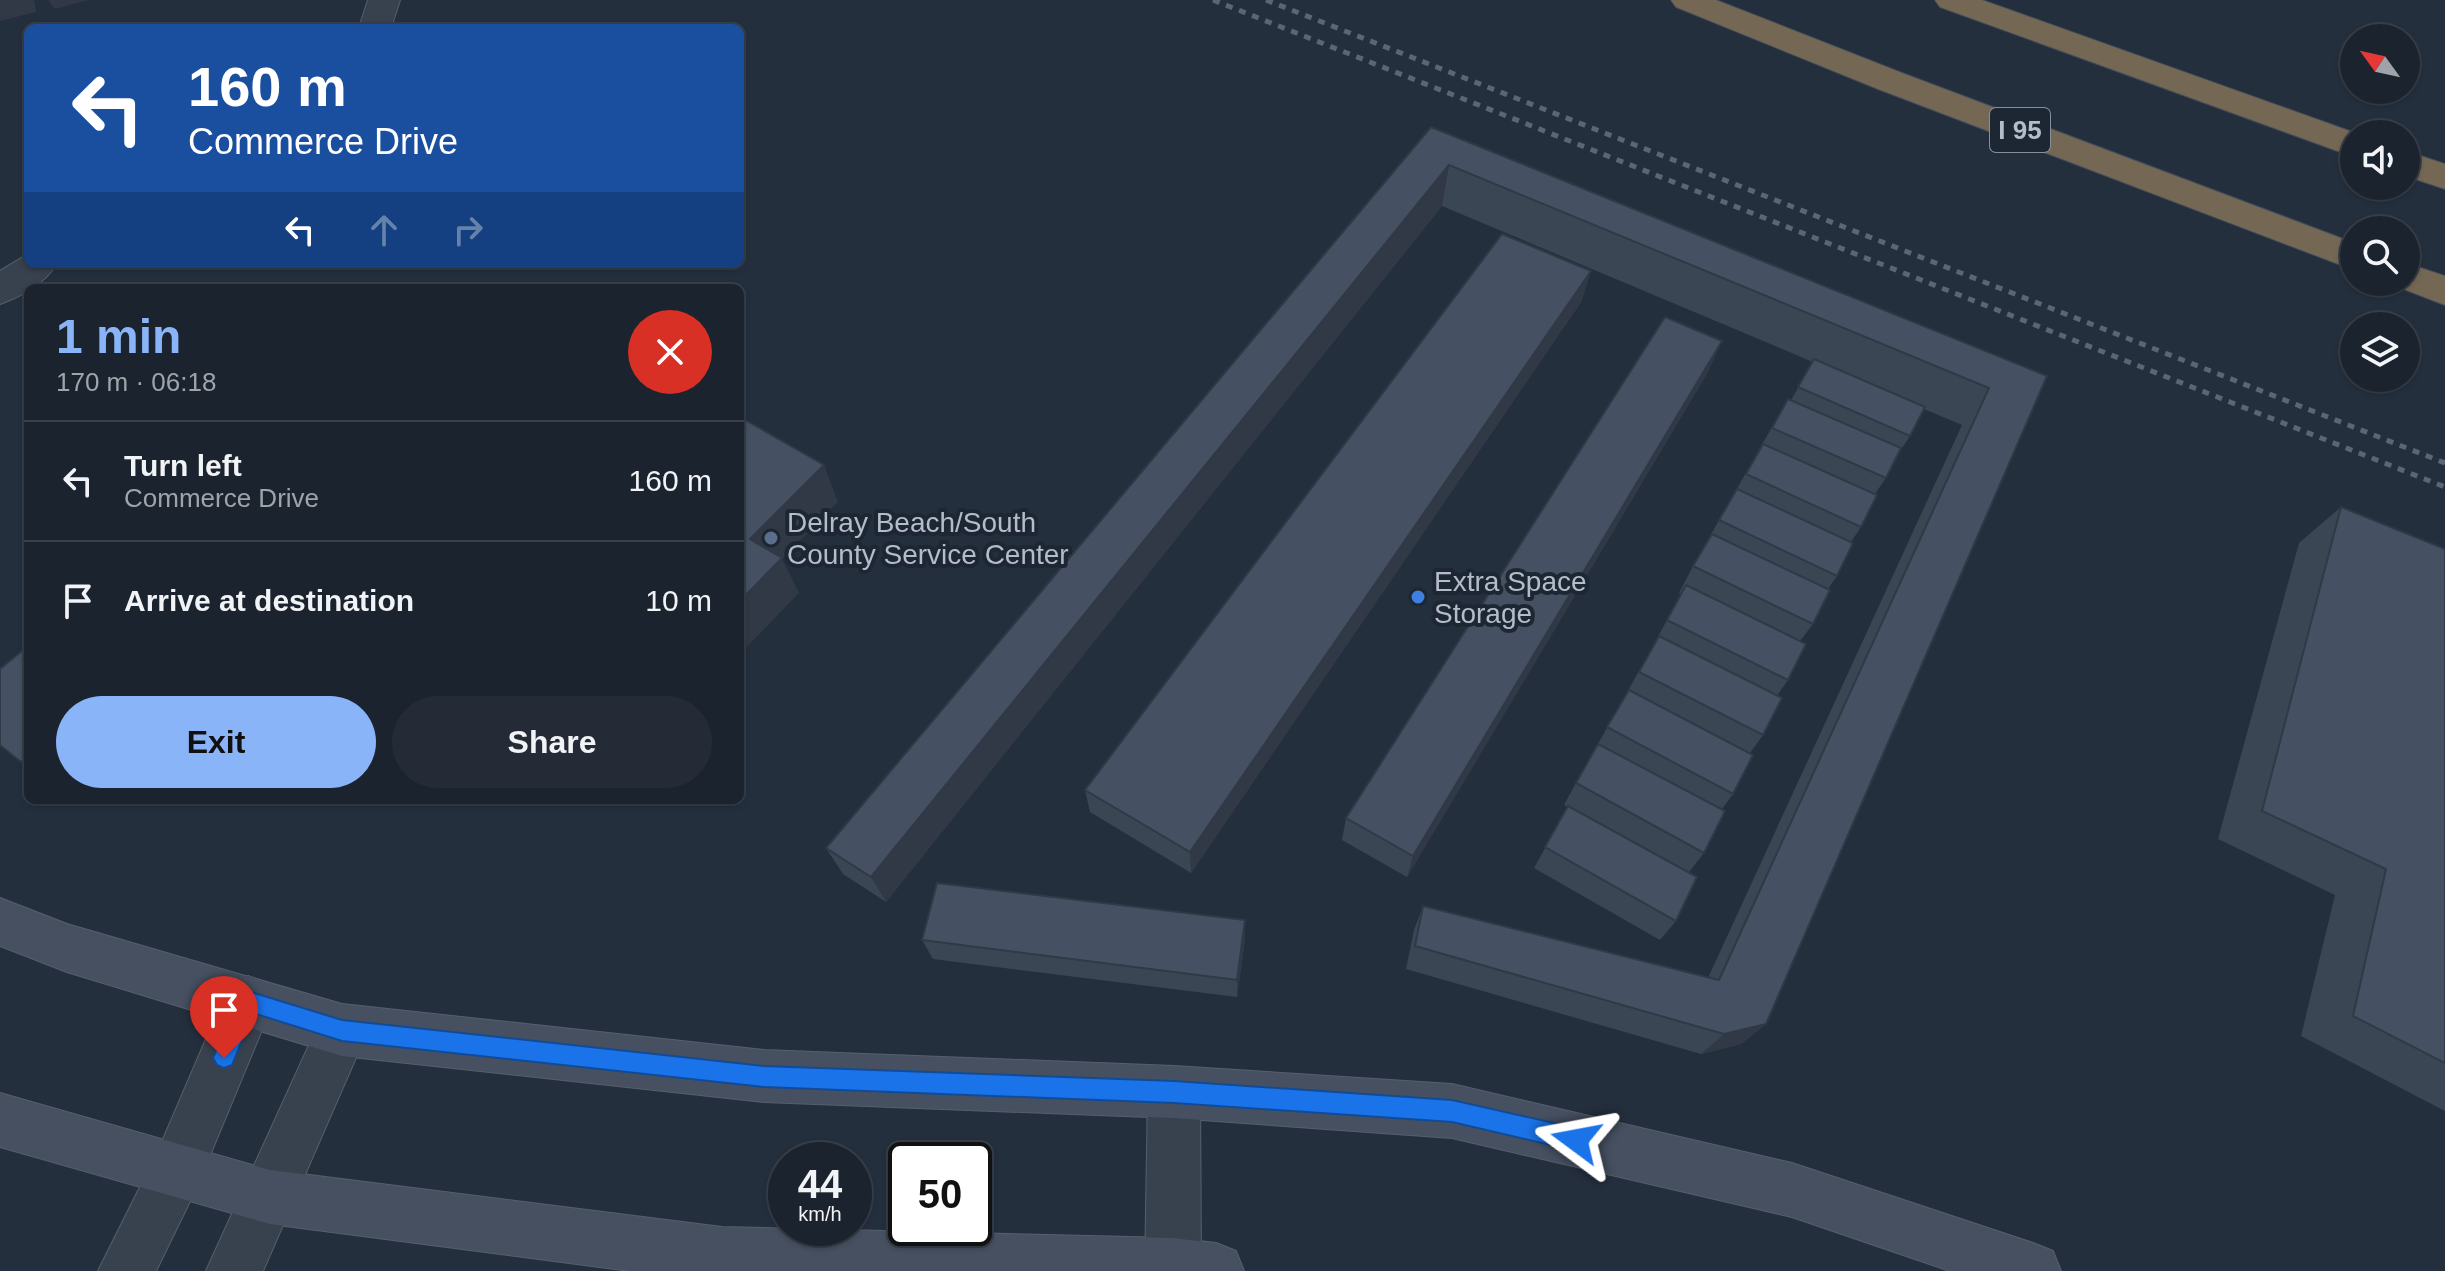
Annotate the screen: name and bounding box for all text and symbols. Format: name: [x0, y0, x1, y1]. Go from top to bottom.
north arrow: [2340, 24, 2420, 104]
map controls: [2340, 24, 2420, 392]
text: 160 m: [188, 55, 347, 118]
icon: left: [56, 56, 160, 160]
road number: I 95: [1990, 108, 2050, 152]
button: sound: [2340, 120, 2420, 200]
text: Commerce Drive: [188, 121, 458, 162]
icon: left: [278, 208, 322, 252]
icon: ahead: [362, 208, 406, 252]
icon: right: [446, 208, 490, 252]
button: search: [2340, 216, 2420, 296]
text: 1 min: [56, 310, 181, 363]
button: close: [628, 310, 712, 394]
button: layers: [2340, 312, 2420, 392]
text: 170 m · 06:18: [56, 367, 216, 397]
text: Turn left: [124, 449, 242, 482]
icon: left: [56, 459, 100, 503]
text: 160 m: [629, 464, 712, 497]
text: Commerce Drive: [124, 483, 319, 513]
place label: Delray Beach/South County Service Center: [787, 507, 1069, 570]
marker: Delray Beach/South County Service Center: [762, 529, 780, 547]
place label: Extra Space Storage: [1434, 566, 1587, 629]
icon: arrive: [56, 579, 100, 623]
text: Arrive at destination: [124, 584, 414, 617]
text: 10 m: [645, 584, 712, 617]
marker: Extra Space Storage: [1409, 588, 1427, 606]
button: Exit: [56, 696, 376, 788]
button: Share: [392, 696, 712, 788]
pin: [190, 976, 258, 1058]
icon: arrive: [202, 988, 246, 1032]
position arrow: [1534, 1098, 1618, 1182]
speed limit sign: 50: [888, 1142, 992, 1246]
text: 44: [798, 1162, 842, 1206]
text: km/h: [798, 1203, 842, 1225]

